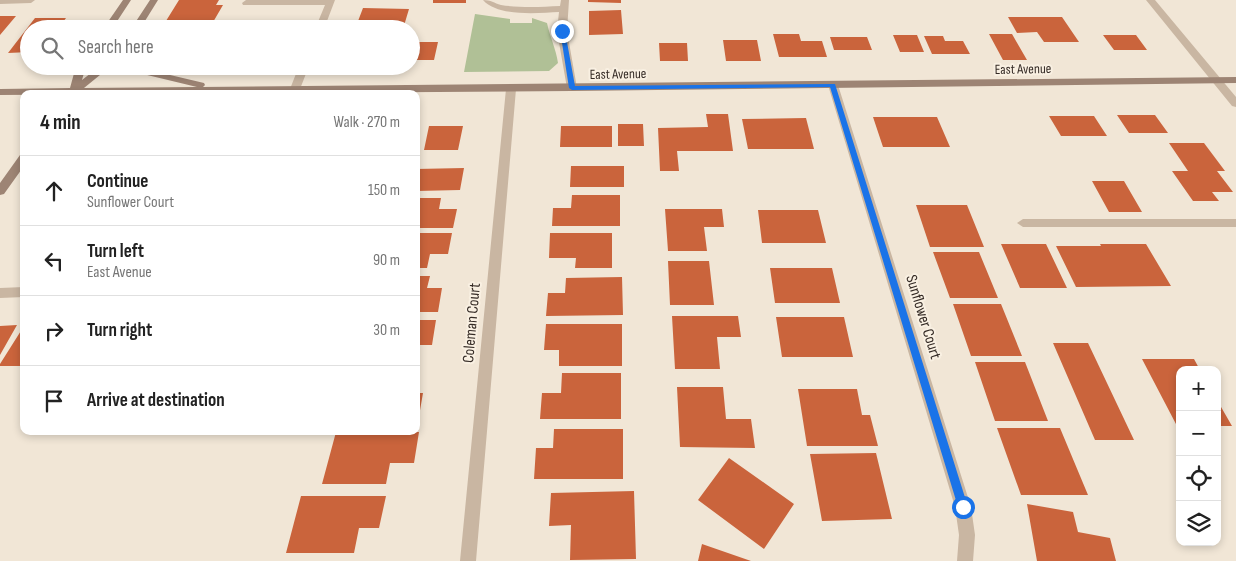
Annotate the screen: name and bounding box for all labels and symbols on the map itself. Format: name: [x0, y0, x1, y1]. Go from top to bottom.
route end: [551, 20, 574, 43]
street label: East Avenue: [995, 60, 1051, 78]
street label: East Avenue: [590, 65, 646, 83]
street label: Sunflower Court: [901, 273, 945, 362]
street label: Coleman Court: [459, 282, 485, 364]
route start: [952, 496, 975, 519]

